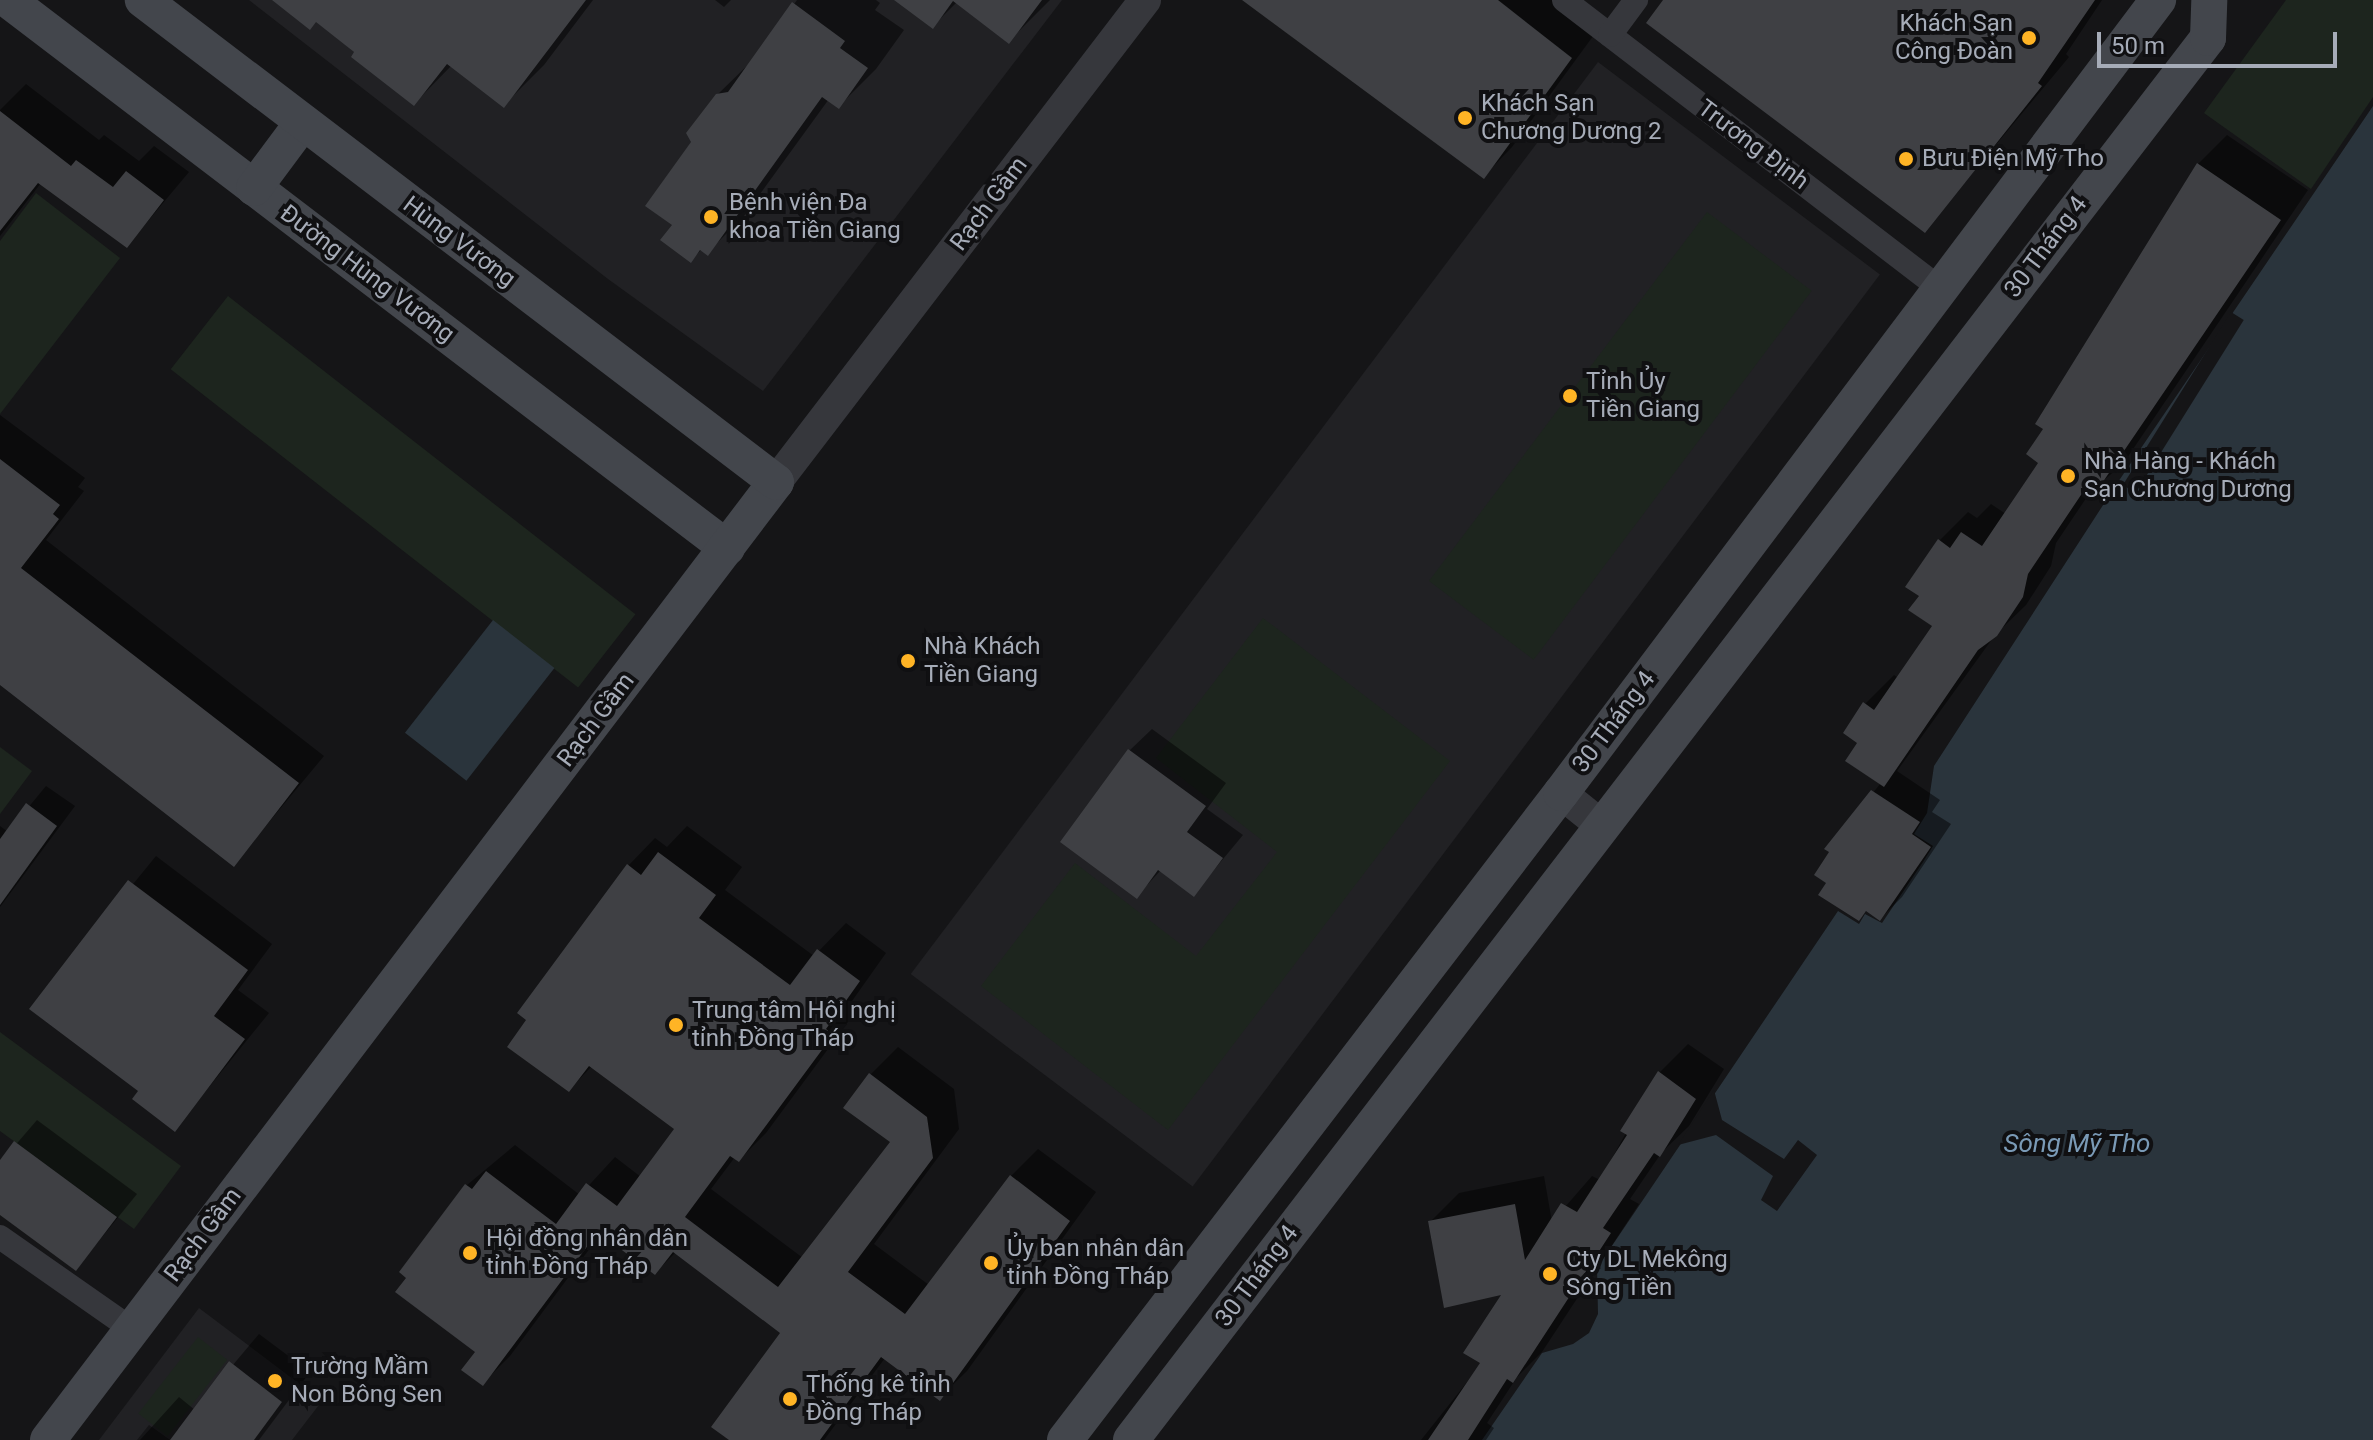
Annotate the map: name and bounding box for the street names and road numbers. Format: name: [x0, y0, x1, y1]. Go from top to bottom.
street label: Trương Định: [1692, 94, 1814, 196]
street label: Rạch Gầm: [944, 151, 1034, 257]
street label: Hùng Vương: [397, 190, 521, 294]
street label: 30 Tháng 4: [1998, 191, 2094, 303]
street label: Đường Hùng Vương: [274, 199, 460, 349]
street label: 30 Tháng 4: [1566, 666, 1662, 778]
street label: Rạch Gầm: [551, 667, 641, 773]
street label: Rạch Gầm: [158, 1182, 248, 1288]
street label: 30 Tháng 4: [1209, 1220, 1305, 1332]

